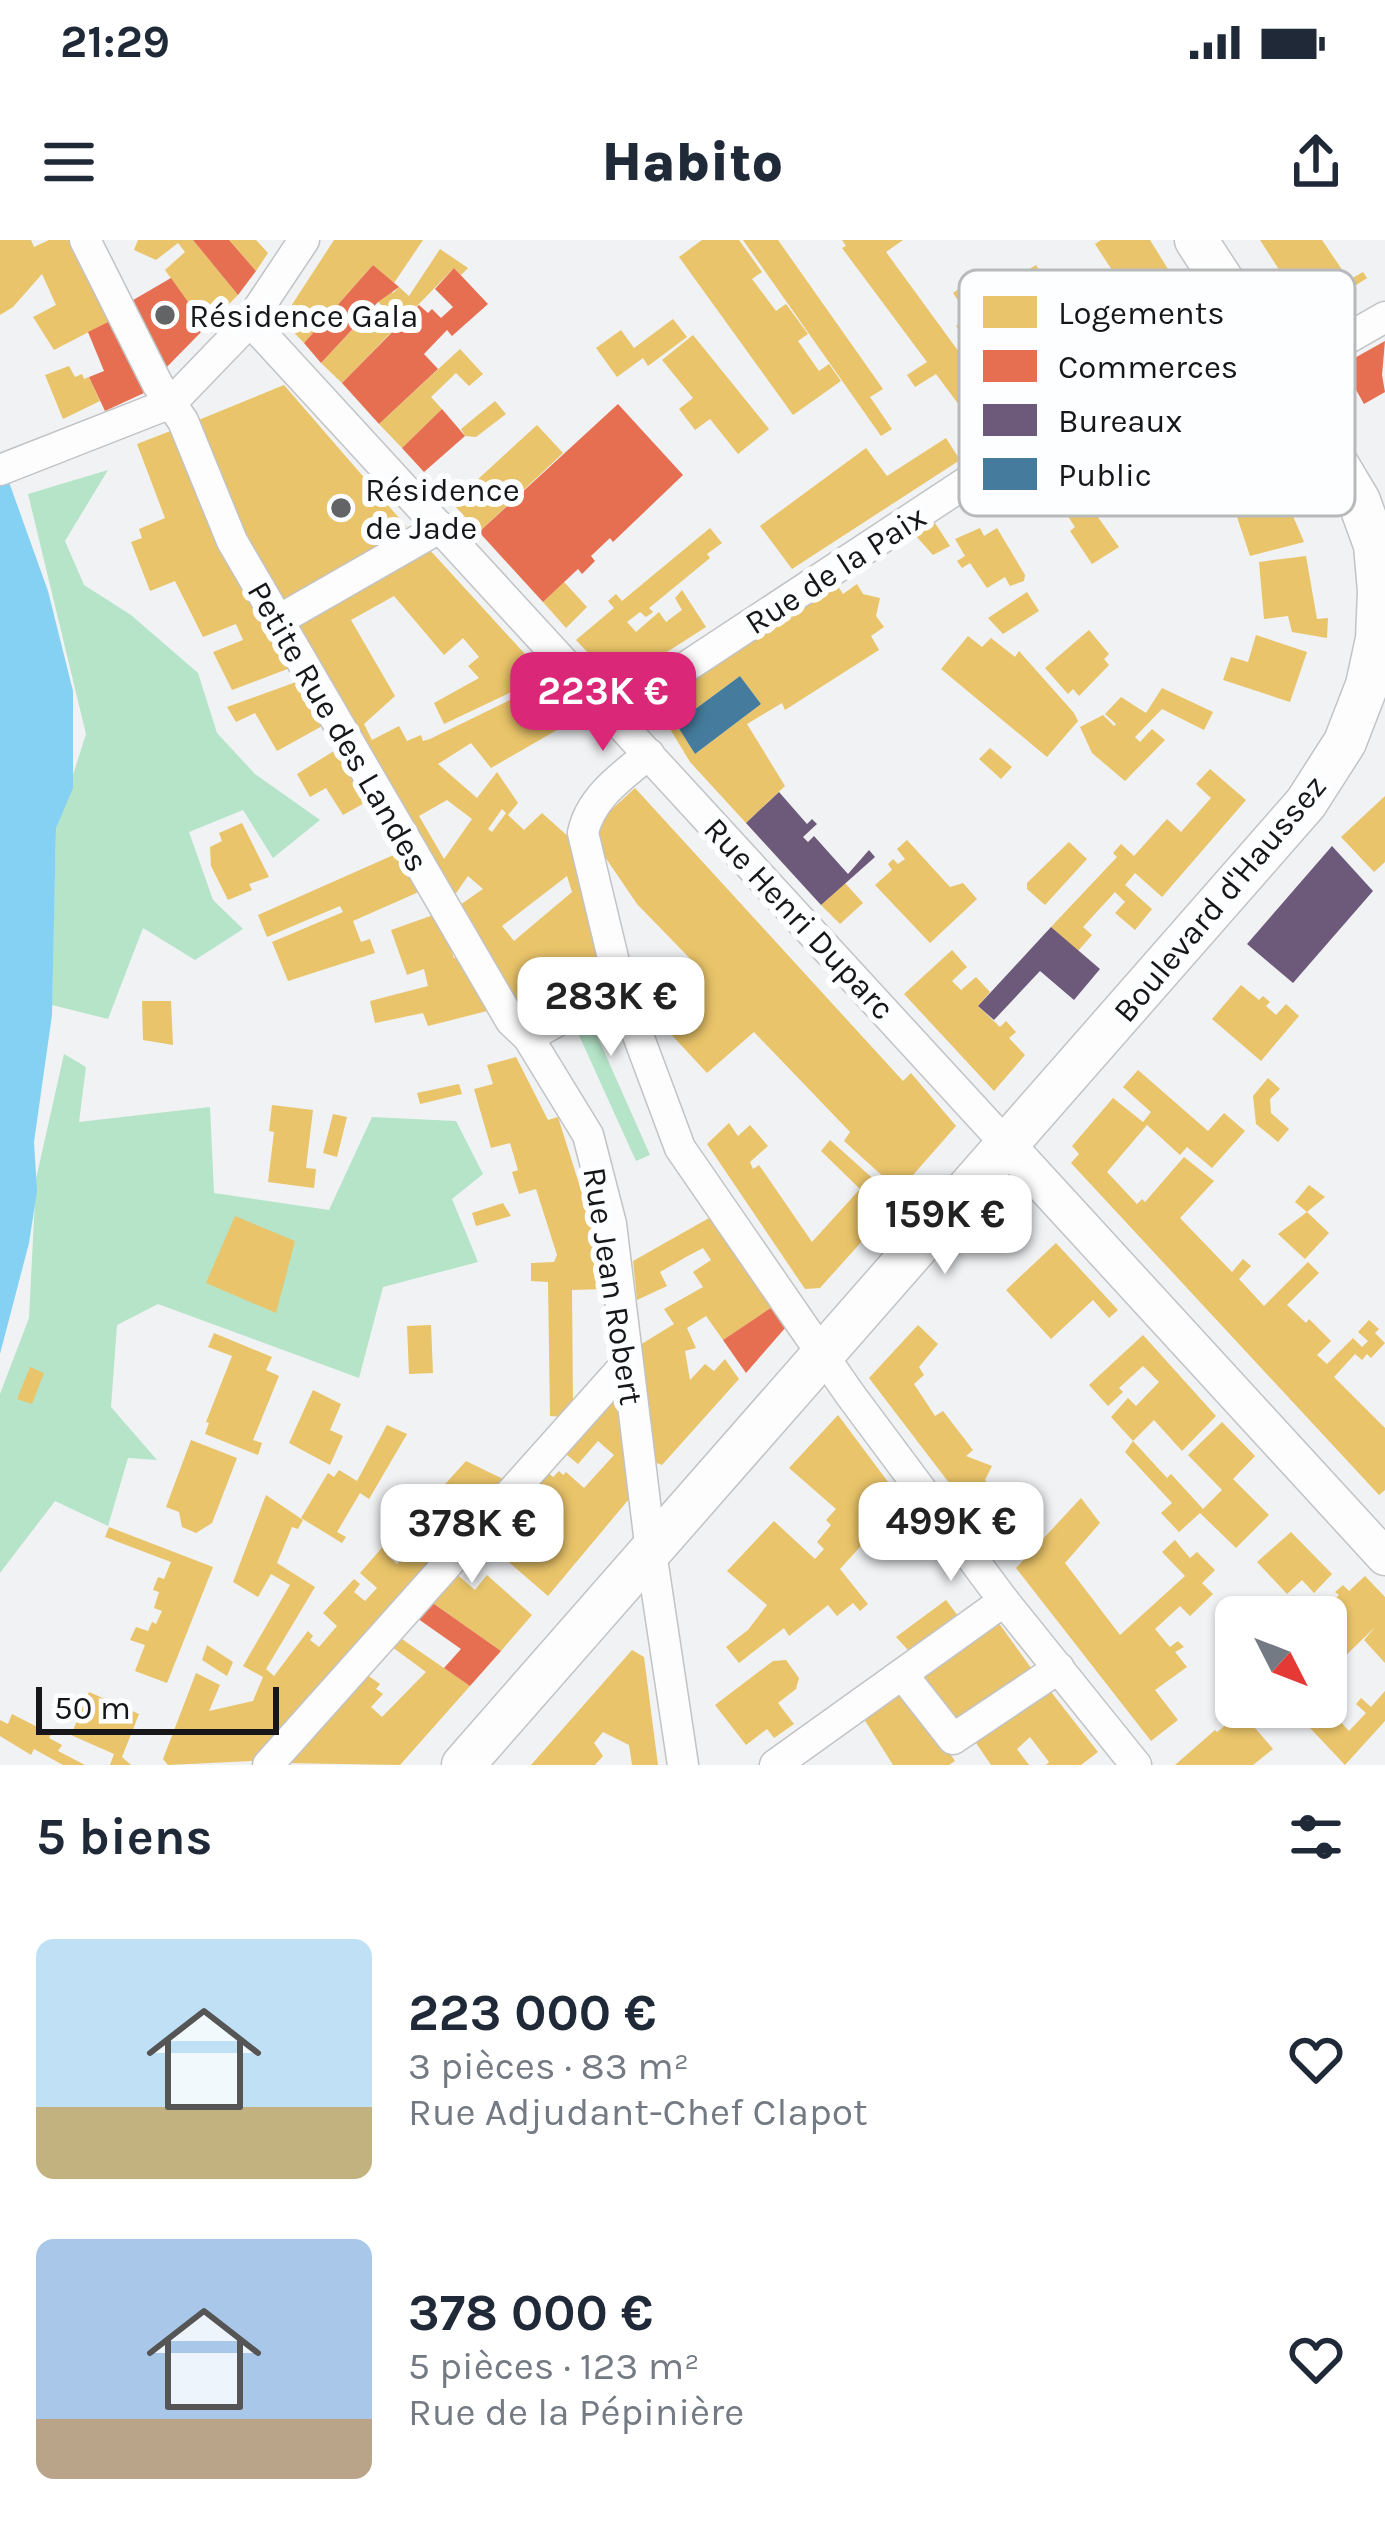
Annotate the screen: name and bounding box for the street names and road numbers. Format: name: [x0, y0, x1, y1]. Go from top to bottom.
street label: Rue de la Paix: [738, 497, 933, 642]
street label: Petite Rue des Landes: [240, 575, 437, 878]
street label: Boulevard d'Haussez: [1105, 768, 1334, 1030]
street label: Rue Henri Duparc: [696, 810, 902, 1027]
street label: Rue Jean Robert: [575, 1165, 651, 1408]

